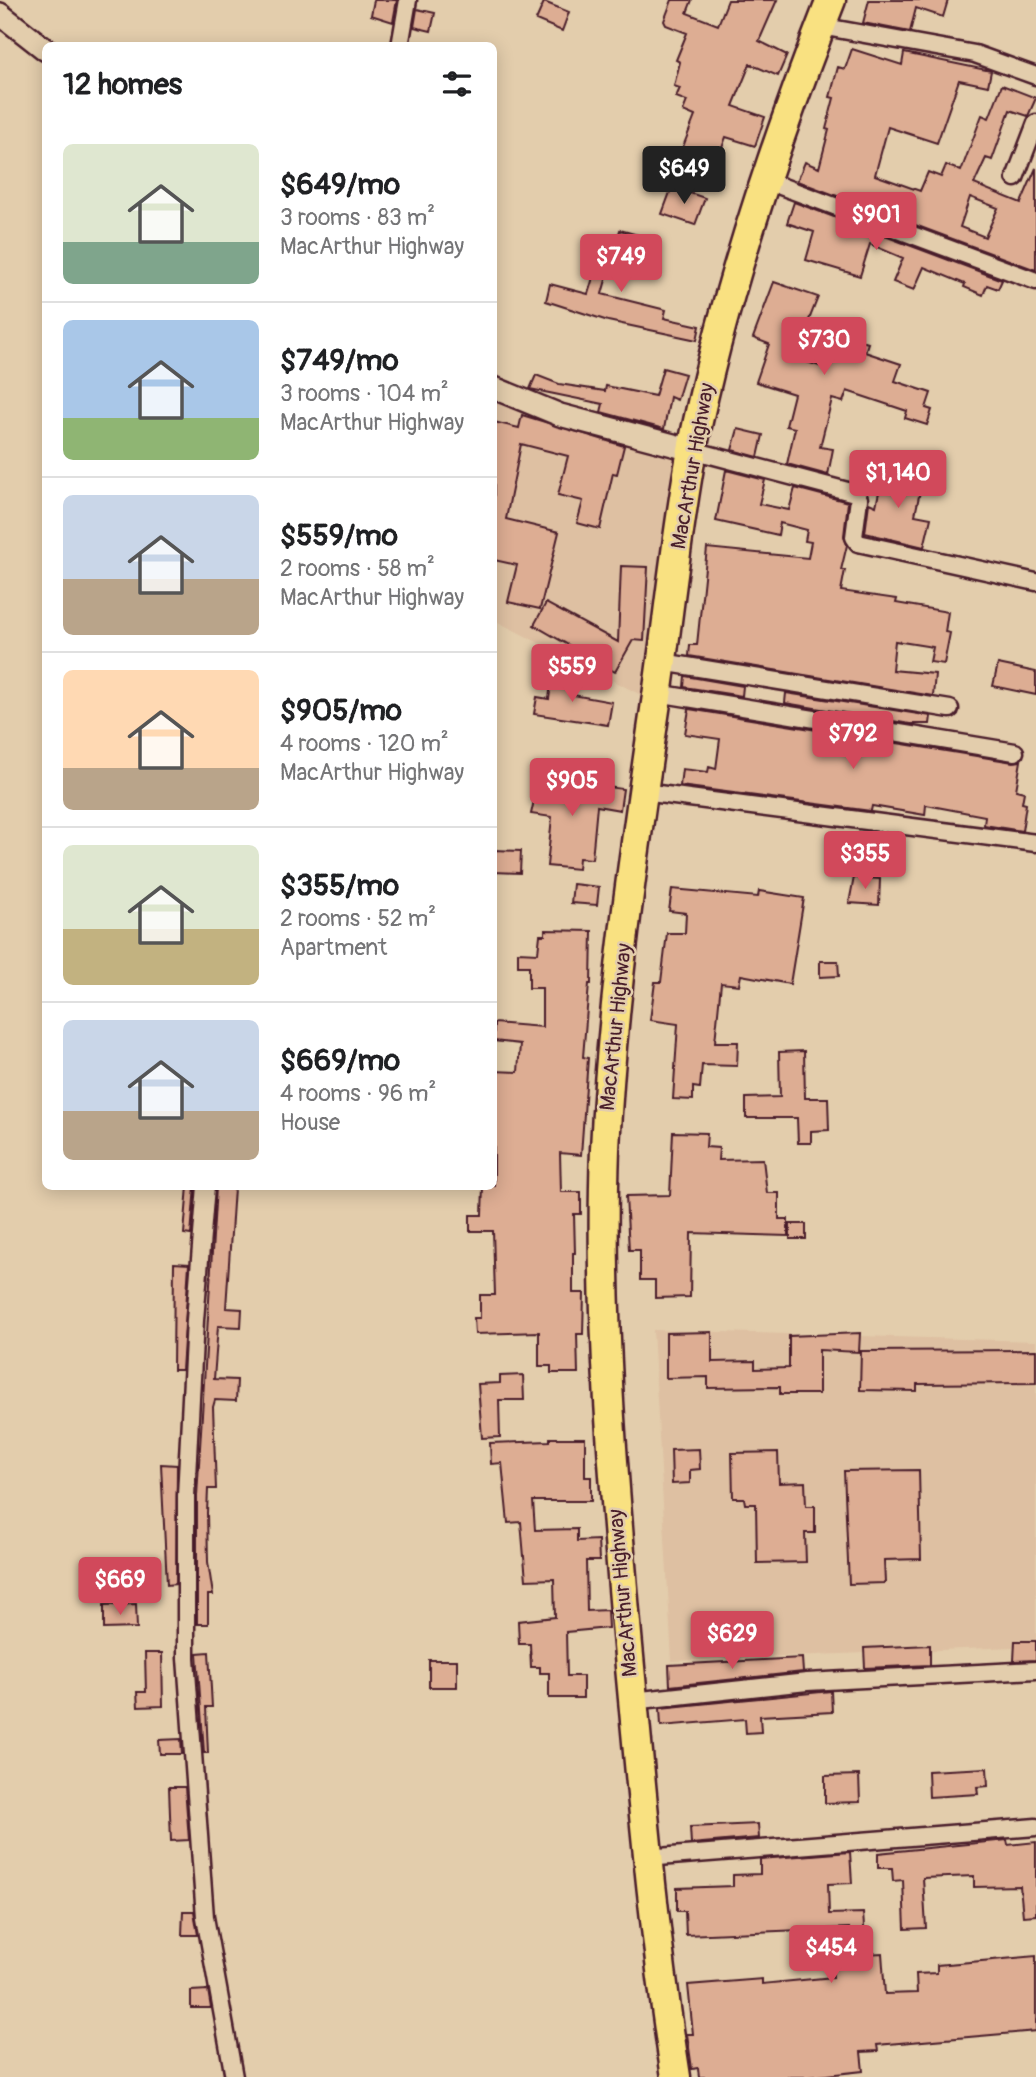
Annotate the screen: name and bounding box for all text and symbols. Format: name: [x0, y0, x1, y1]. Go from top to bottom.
icon: filters: [438, 65, 476, 103]
text: 12 homes: [63, 66, 182, 103]
pin: $649: [643, 146, 725, 206]
text: $649: [658, 154, 710, 183]
text: $649/mo: [280, 166, 400, 203]
icon: home: [119, 172, 203, 256]
pin: $901: [835, 192, 917, 252]
text: $901: [851, 200, 901, 229]
text: 3 rooms · 83 m²: [280, 203, 435, 232]
text: MacArthur Highway: [280, 232, 464, 261]
pin: $749: [580, 234, 662, 294]
text: $749: [596, 242, 646, 271]
pin: $730: [783, 318, 865, 377]
text: $730: [797, 325, 851, 354]
text: $749/mo: [280, 342, 399, 379]
icon: home: [119, 348, 203, 432]
text: 3 rooms · 104 m²: [280, 379, 449, 408]
street label: MacArthur Highway: [665, 381, 721, 551]
text: MacArthur Highway: [280, 408, 464, 437]
pin: $1,140: [841, 450, 955, 510]
text: $1,140: [865, 458, 931, 487]
text: $559/mo: [280, 517, 398, 554]
icon: home: [119, 523, 203, 607]
text: 2 rooms · 58 m²: [280, 554, 435, 583]
text: MacArthur Highway: [280, 583, 464, 612]
pin: $559: [531, 644, 613, 704]
text: $559: [547, 652, 597, 681]
text: $905/mo: [280, 692, 402, 729]
icon: home: [119, 698, 203, 782]
pin: $792: [812, 712, 894, 771]
text: $792: [828, 719, 878, 748]
text: 4 rooms · 120 m²: [280, 729, 449, 758]
text: MacArthur Highway: [280, 758, 464, 787]
pin: $905: [531, 758, 613, 818]
text: $905: [546, 766, 598, 795]
pin: $355: [824, 832, 906, 891]
text: $355: [840, 839, 890, 868]
text: $355/mo: [280, 867, 399, 904]
icon: home: [119, 873, 203, 957]
text: 2 rooms · 52 m²: [280, 904, 436, 933]
text: Apartment: [280, 933, 387, 962]
street label: MacArthur Highway: [594, 942, 638, 1112]
text: $669/mo: [280, 1042, 400, 1079]
icon: home: [119, 1048, 203, 1132]
text: 4 rooms · 96 m²: [280, 1079, 436, 1108]
text: House: [280, 1108, 340, 1137]
street label: MacArthur Highway: [602, 1508, 644, 1678]
pin: $669: [79, 1558, 161, 1617]
text: $669: [94, 1565, 146, 1594]
pin: $629: [691, 1612, 773, 1671]
text: $629: [707, 1619, 757, 1648]
pin: $454: [790, 1926, 872, 1985]
text: $454: [805, 1933, 857, 1962]

